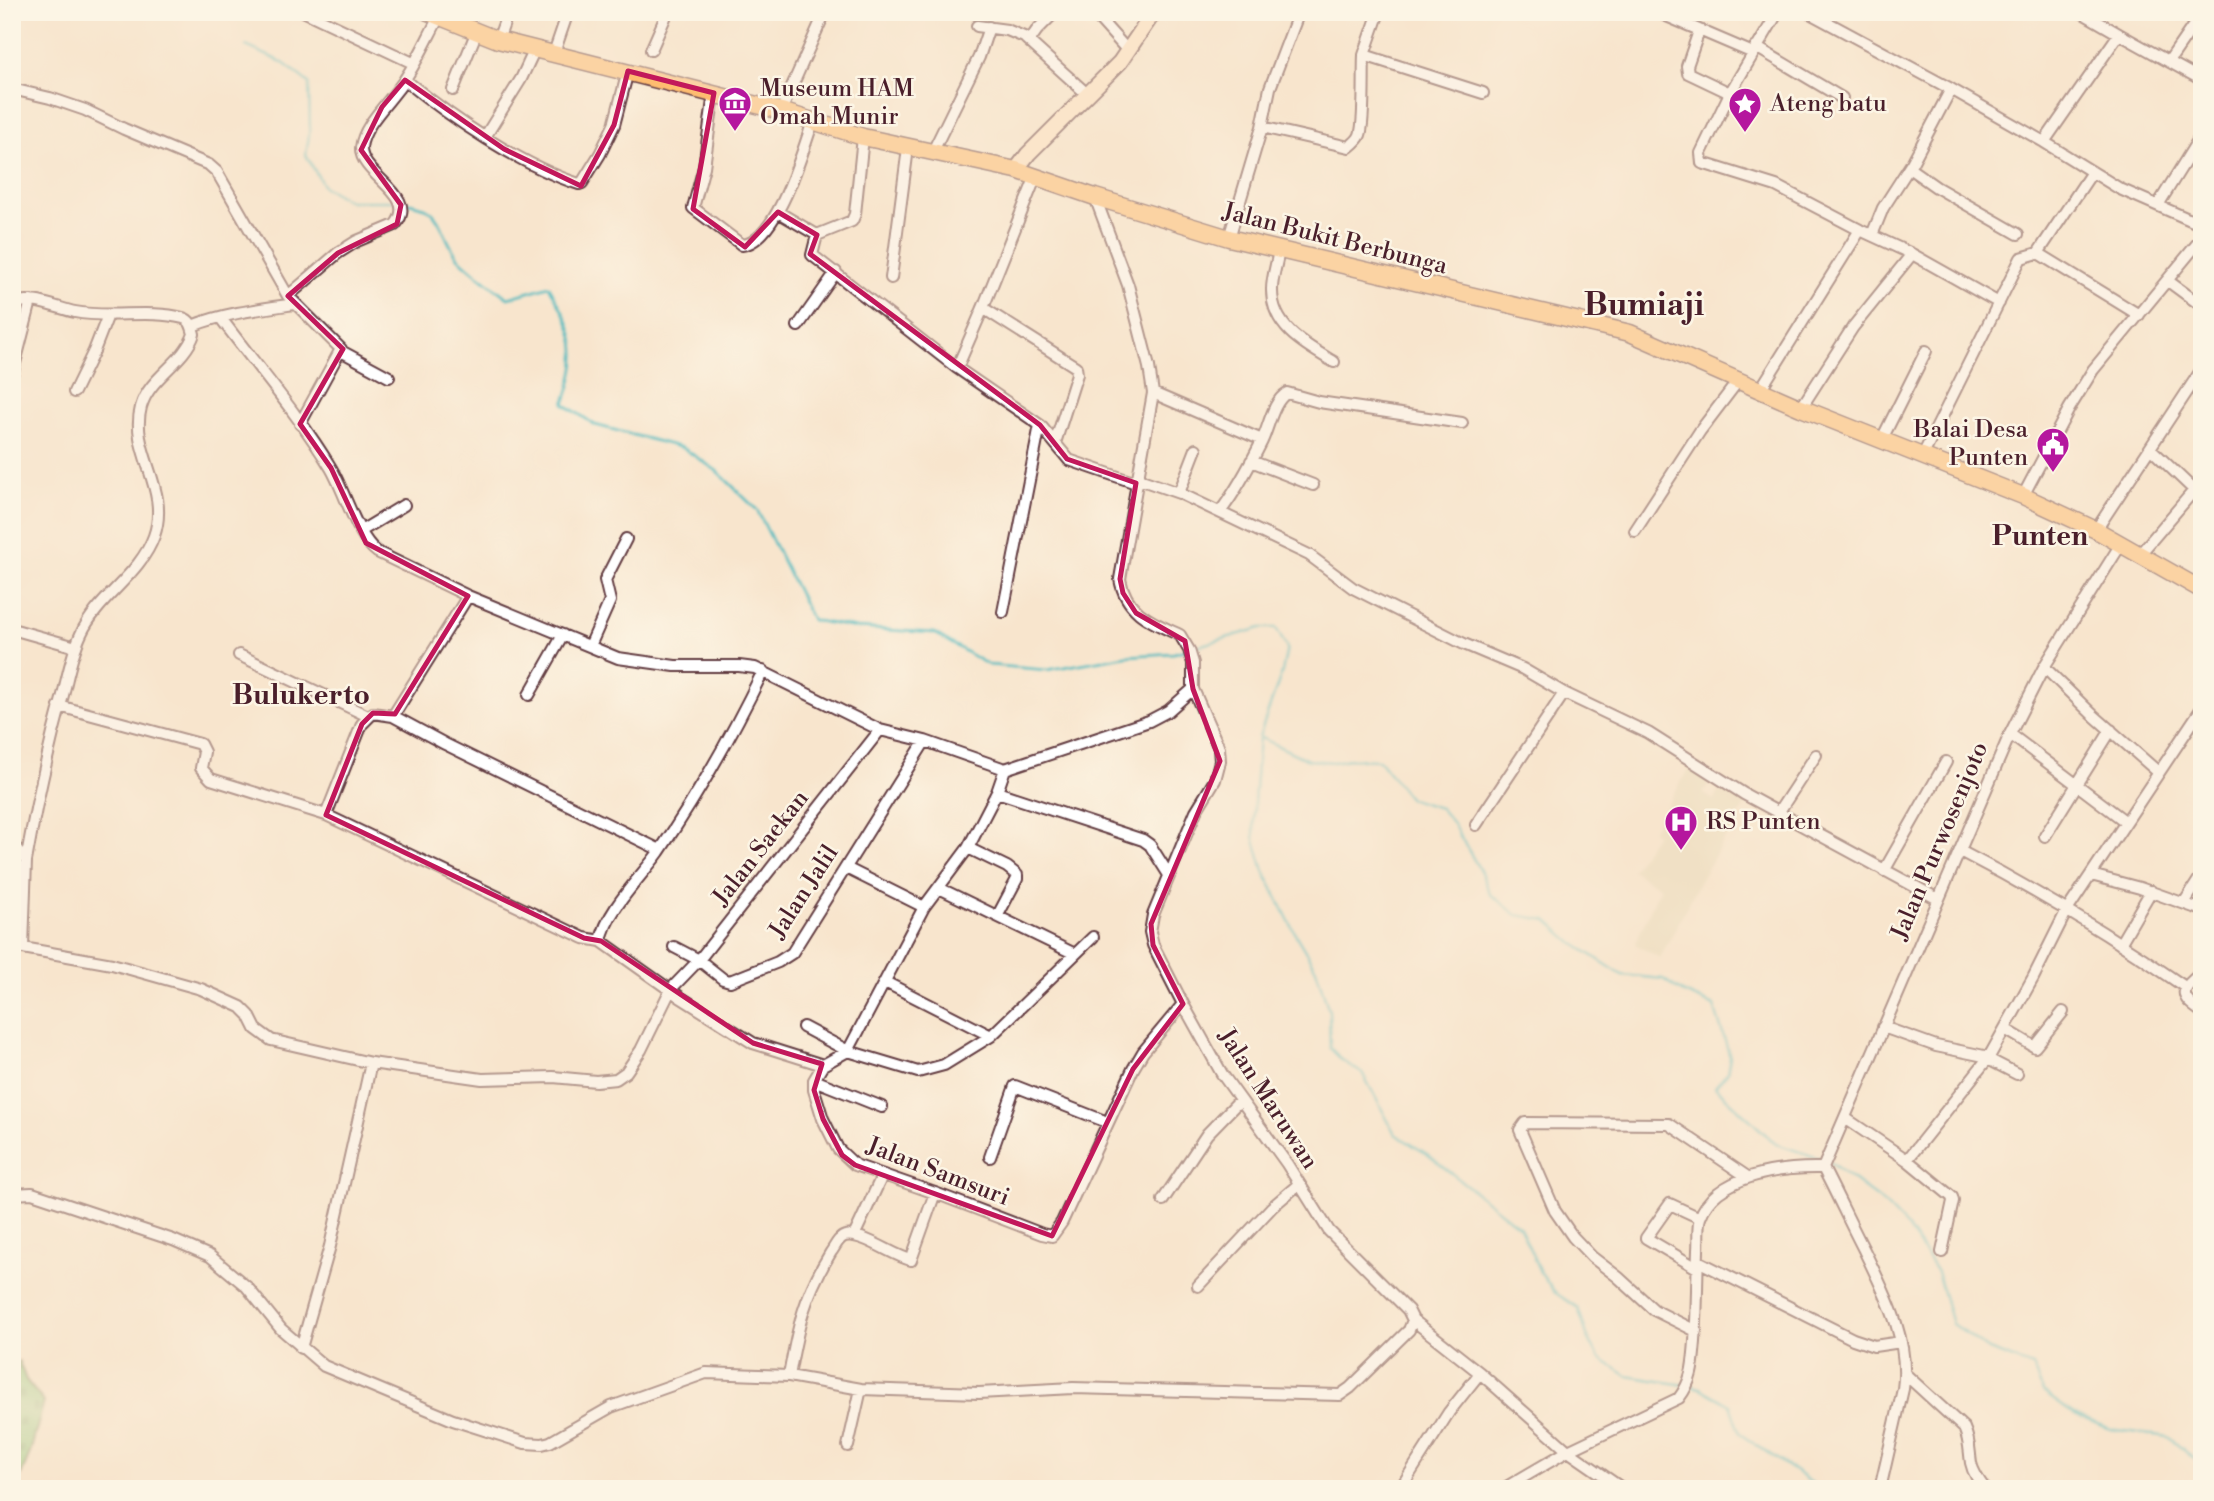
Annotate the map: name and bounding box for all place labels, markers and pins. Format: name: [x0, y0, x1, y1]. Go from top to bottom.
place label: Museum HAM Omah Munir: [760, 74, 914, 132]
museum icon: Museum HAM Omah Munir: [716, 84, 754, 133]
place icon: Ateng batu: [1726, 85, 1764, 134]
place label: Ateng batu: [1769, 89, 1887, 119]
place label: Balai Desa Punten: [1912, 415, 2029, 473]
public building icon: Balai Desa Punten: [2034, 425, 2072, 474]
hospital icon: RS Punten: [1662, 803, 1700, 852]
place label: RS Punten: [1706, 807, 1821, 837]

